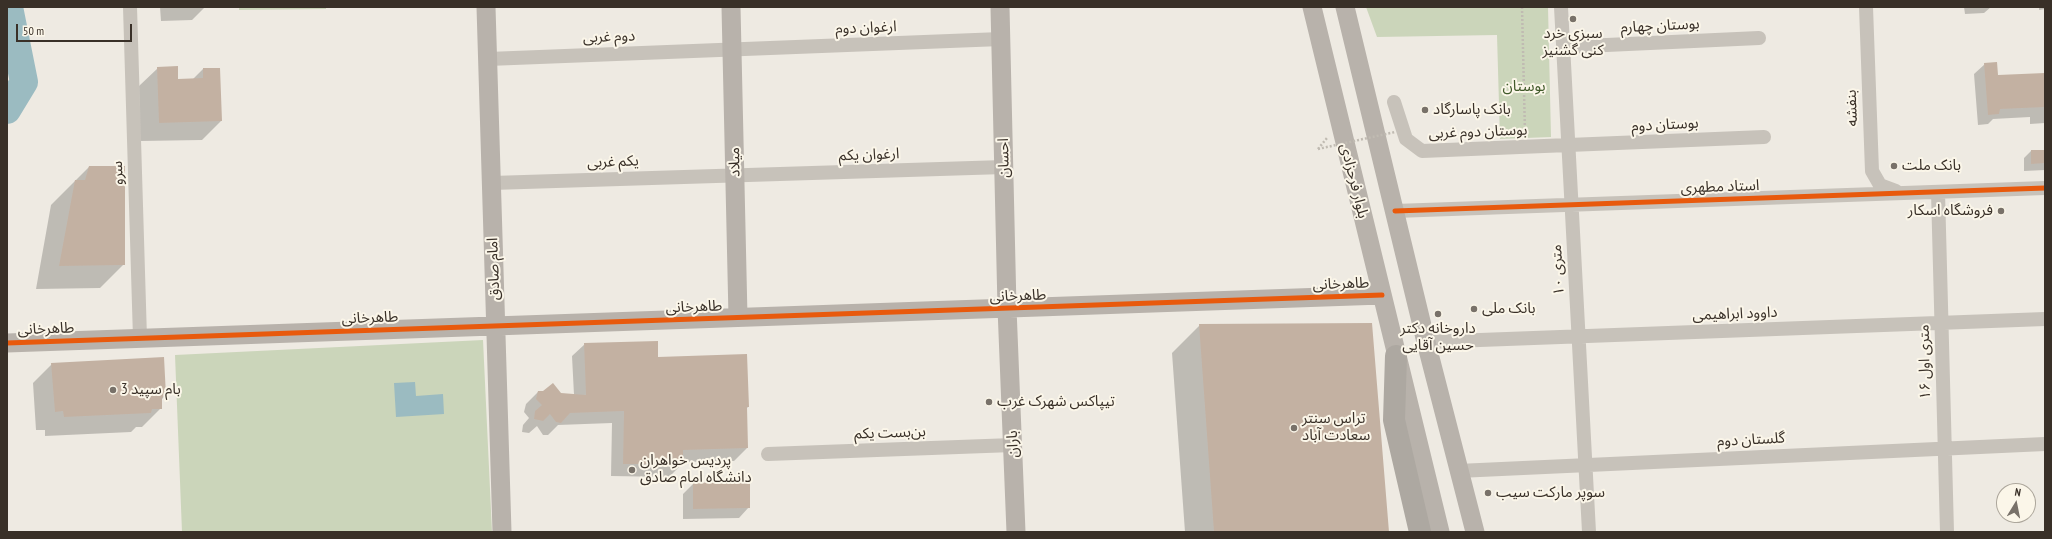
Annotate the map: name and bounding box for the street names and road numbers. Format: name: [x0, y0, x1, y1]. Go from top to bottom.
street label: بوستان چهارم: [1620, 15, 1700, 37]
street label: ارغوان دوم: [835, 18, 897, 38]
street label: دوم غربی: [582, 27, 636, 47]
street label: بنفشه: [1842, 89, 1862, 127]
street label: بوستان دوم: [1631, 114, 1699, 136]
street label: بوستان دوم غربی: [1428, 121, 1528, 143]
street label: احسان: [995, 138, 1013, 178]
street label: بلوار فرحزادی: [1336, 142, 1372, 220]
street label: ارغوان یکم: [838, 145, 900, 165]
street label: میلاد: [726, 147, 744, 177]
street label: یکم غربی: [587, 152, 639, 172]
street label: سرو: [109, 160, 127, 186]
street label: استاد مطهری: [1680, 177, 1760, 197]
street label: امام صادق: [484, 237, 504, 301]
street label: ۱۰ متری: [1548, 244, 1568, 296]
street label: طاهرخانی: [1312, 274, 1370, 294]
street label: طاهرخانی: [989, 286, 1047, 306]
street label: طاهرخانی: [665, 297, 723, 317]
street label: داوود ابراهیمی: [1692, 304, 1778, 324]
street label: طاهرخانی: [341, 308, 399, 328]
street label: طاهرخانی: [17, 319, 75, 339]
street label: ۱۶ متری اول: [1915, 324, 1935, 400]
street label: بن‌بست یکم: [854, 423, 926, 443]
street label: گلستان دوم: [1717, 429, 1785, 451]
street label: باران: [1004, 430, 1022, 458]

